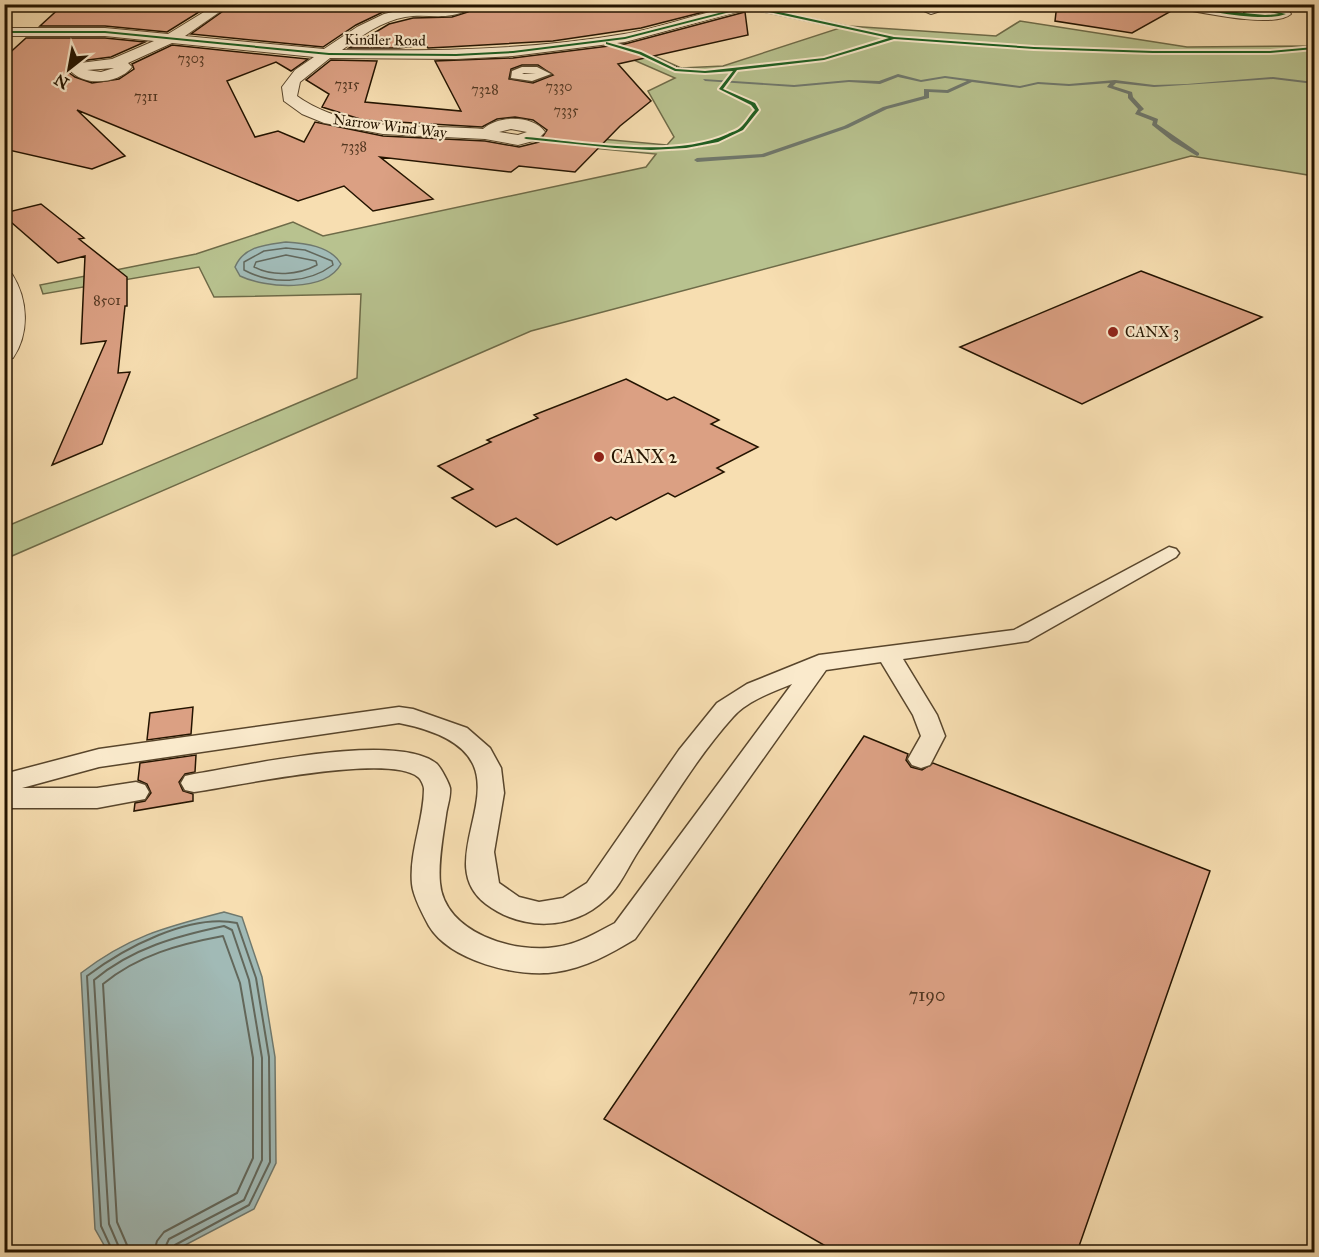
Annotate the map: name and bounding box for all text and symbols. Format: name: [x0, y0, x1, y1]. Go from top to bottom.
street label: Kindler Road: [344, 30, 426, 50]
north arrow: [39, 39, 99, 99]
house number: 7303: [178, 50, 204, 67]
text: N: [50, 70, 72, 93]
house number: 7315: [334, 76, 360, 93]
house number: 7330: [546, 78, 572, 95]
house number: 7328: [471, 81, 499, 98]
house number: 7311: [134, 88, 159, 105]
house number: 7335: [553, 102, 579, 119]
street label: Narrow Wind Way: [332, 110, 449, 142]
house number: 7338: [341, 138, 367, 155]
house number: 8501: [93, 292, 121, 309]
place label: CANX 3: [1125, 323, 1179, 341]
marker: CANX 3: [1106, 325, 1120, 339]
place label: CANX 2: [611, 446, 677, 468]
marker: CANX 2: [592, 450, 606, 464]
house number: 7190: [909, 984, 945, 1006]

